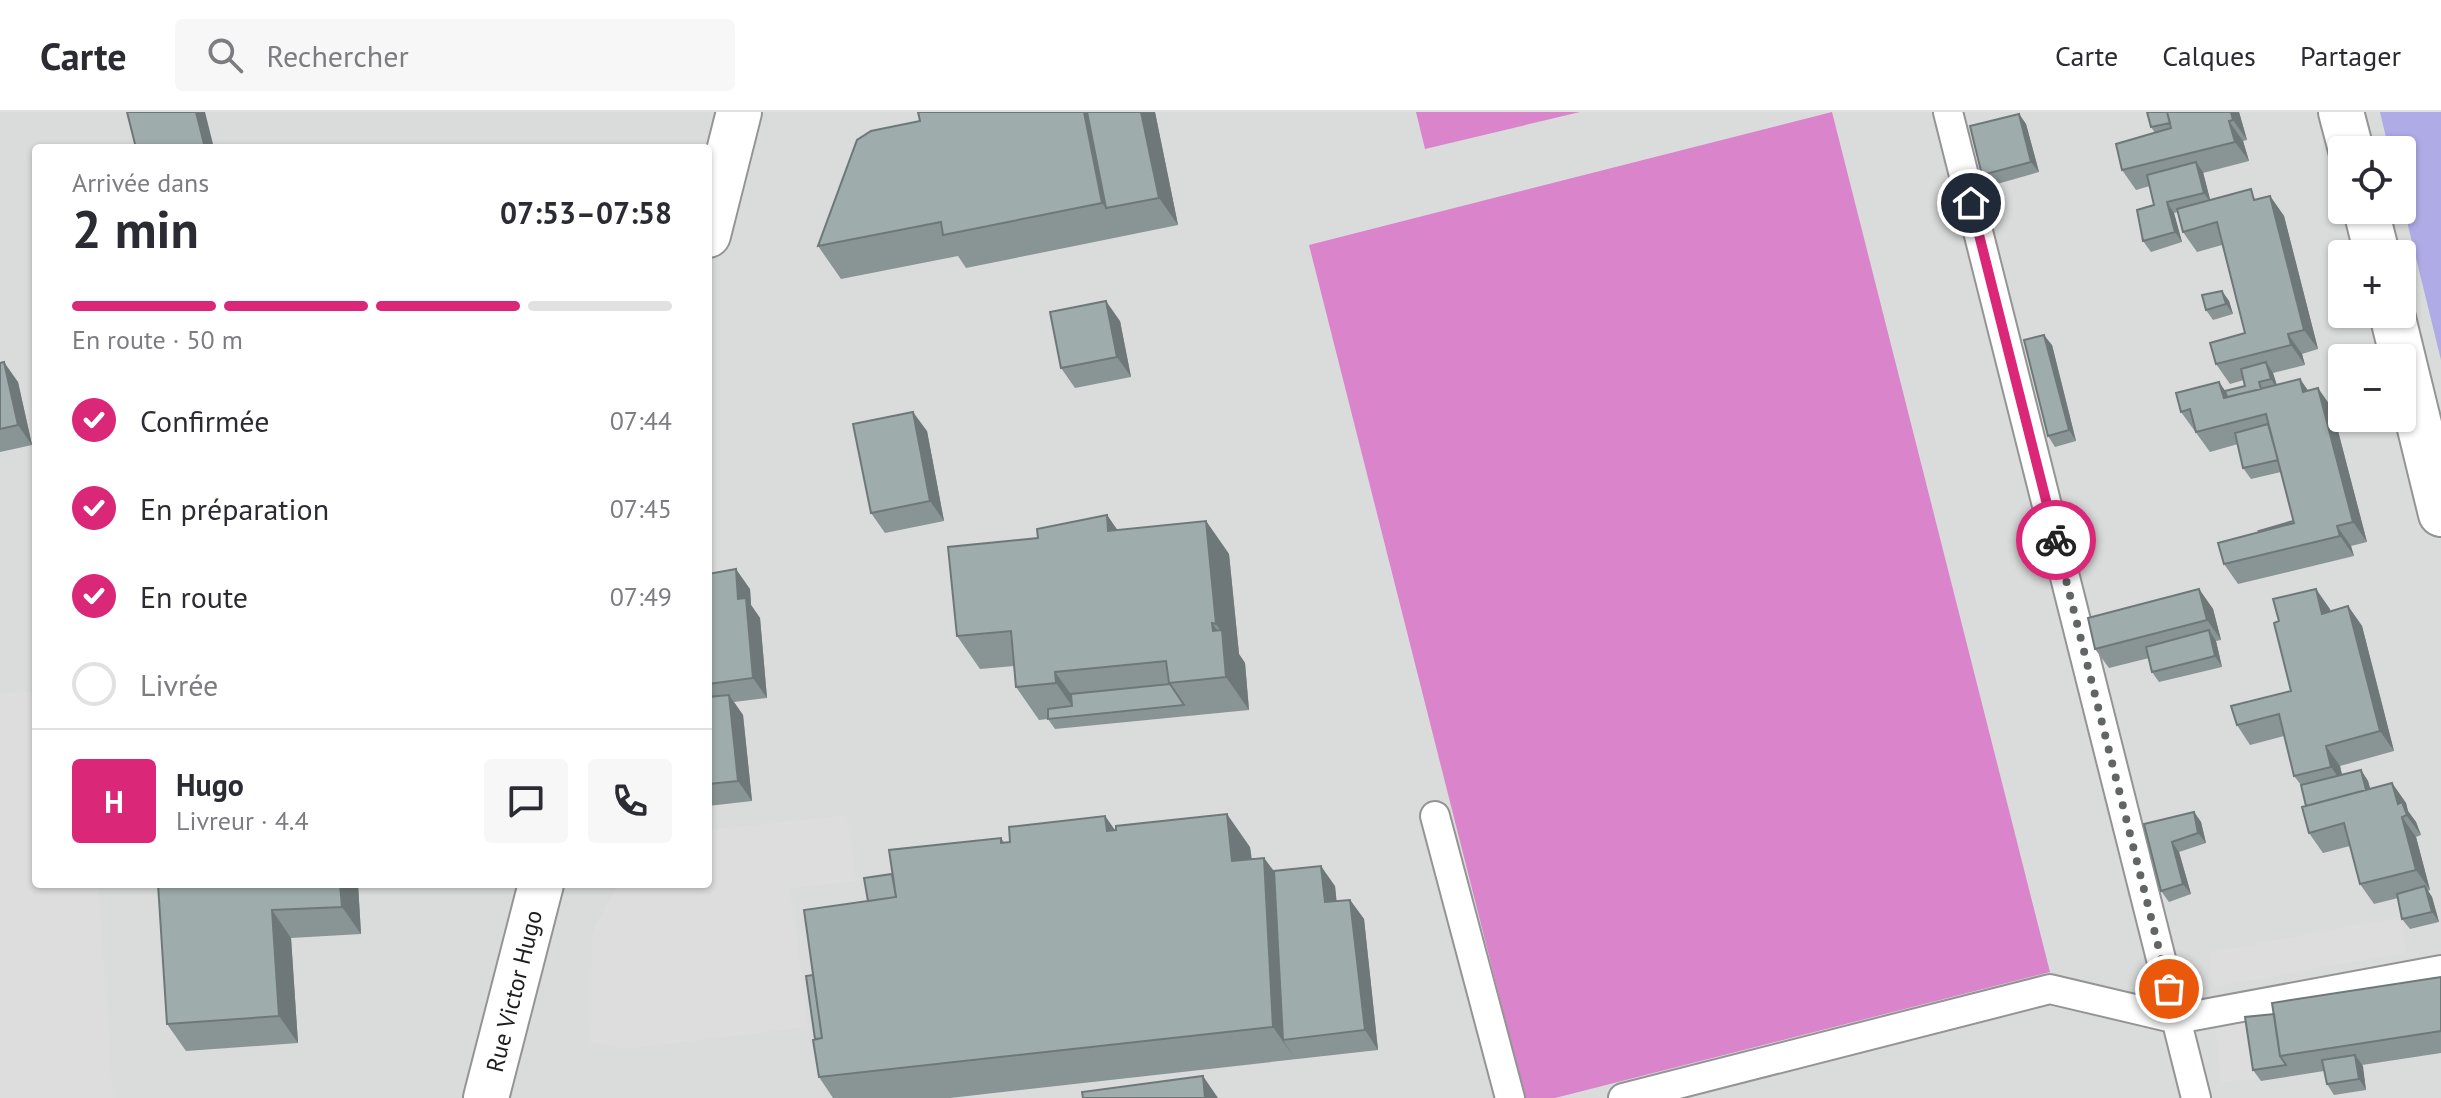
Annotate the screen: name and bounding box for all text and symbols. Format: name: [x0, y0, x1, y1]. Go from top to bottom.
search box: [175, 19, 735, 91]
text: Carte: [40, 31, 127, 80]
icon: search: [203, 33, 247, 77]
text: Rechercher: [267, 36, 409, 75]
text: Carte: [2055, 37, 2118, 74]
text: Calques: [2162, 37, 2256, 74]
text: Partager: [2300, 37, 2401, 74]
map controls: [2328, 136, 2416, 432]
button: locate: [2328, 136, 2416, 224]
text: Arrivée dans: [72, 166, 209, 199]
pin: [1937, 169, 2005, 237]
icon: home: [1949, 181, 1993, 225]
text: 07:53–07:58: [500, 193, 672, 232]
text: 2 min: [72, 195, 199, 262]
button: +: [2328, 240, 2416, 328]
text: En route · 50 m: [72, 323, 243, 356]
button: −: [2328, 344, 2416, 432]
icon: check: [72, 398, 116, 442]
text: Confirmée: [140, 401, 269, 440]
text: 07:44: [610, 404, 672, 437]
icon: check: [72, 486, 116, 530]
text: En préparation: [140, 489, 329, 528]
text: 07:45: [610, 492, 672, 525]
courier: [2016, 500, 2096, 580]
icon: bike: [2034, 518, 2078, 562]
icon: check: [72, 574, 116, 618]
text: En route: [140, 577, 248, 616]
text: 07:49: [610, 580, 672, 613]
text: Livrée: [140, 665, 218, 704]
button: chat: [484, 759, 568, 843]
button: phone: [588, 759, 672, 843]
text: Hugo: [176, 765, 244, 804]
text: H: [104, 782, 124, 821]
text: Livreur · 4.4: [176, 804, 309, 837]
street label: Rue Victor Hugo: [479, 907, 549, 1075]
pin: [2135, 955, 2203, 1023]
icon: bag: [2147, 967, 2191, 1011]

